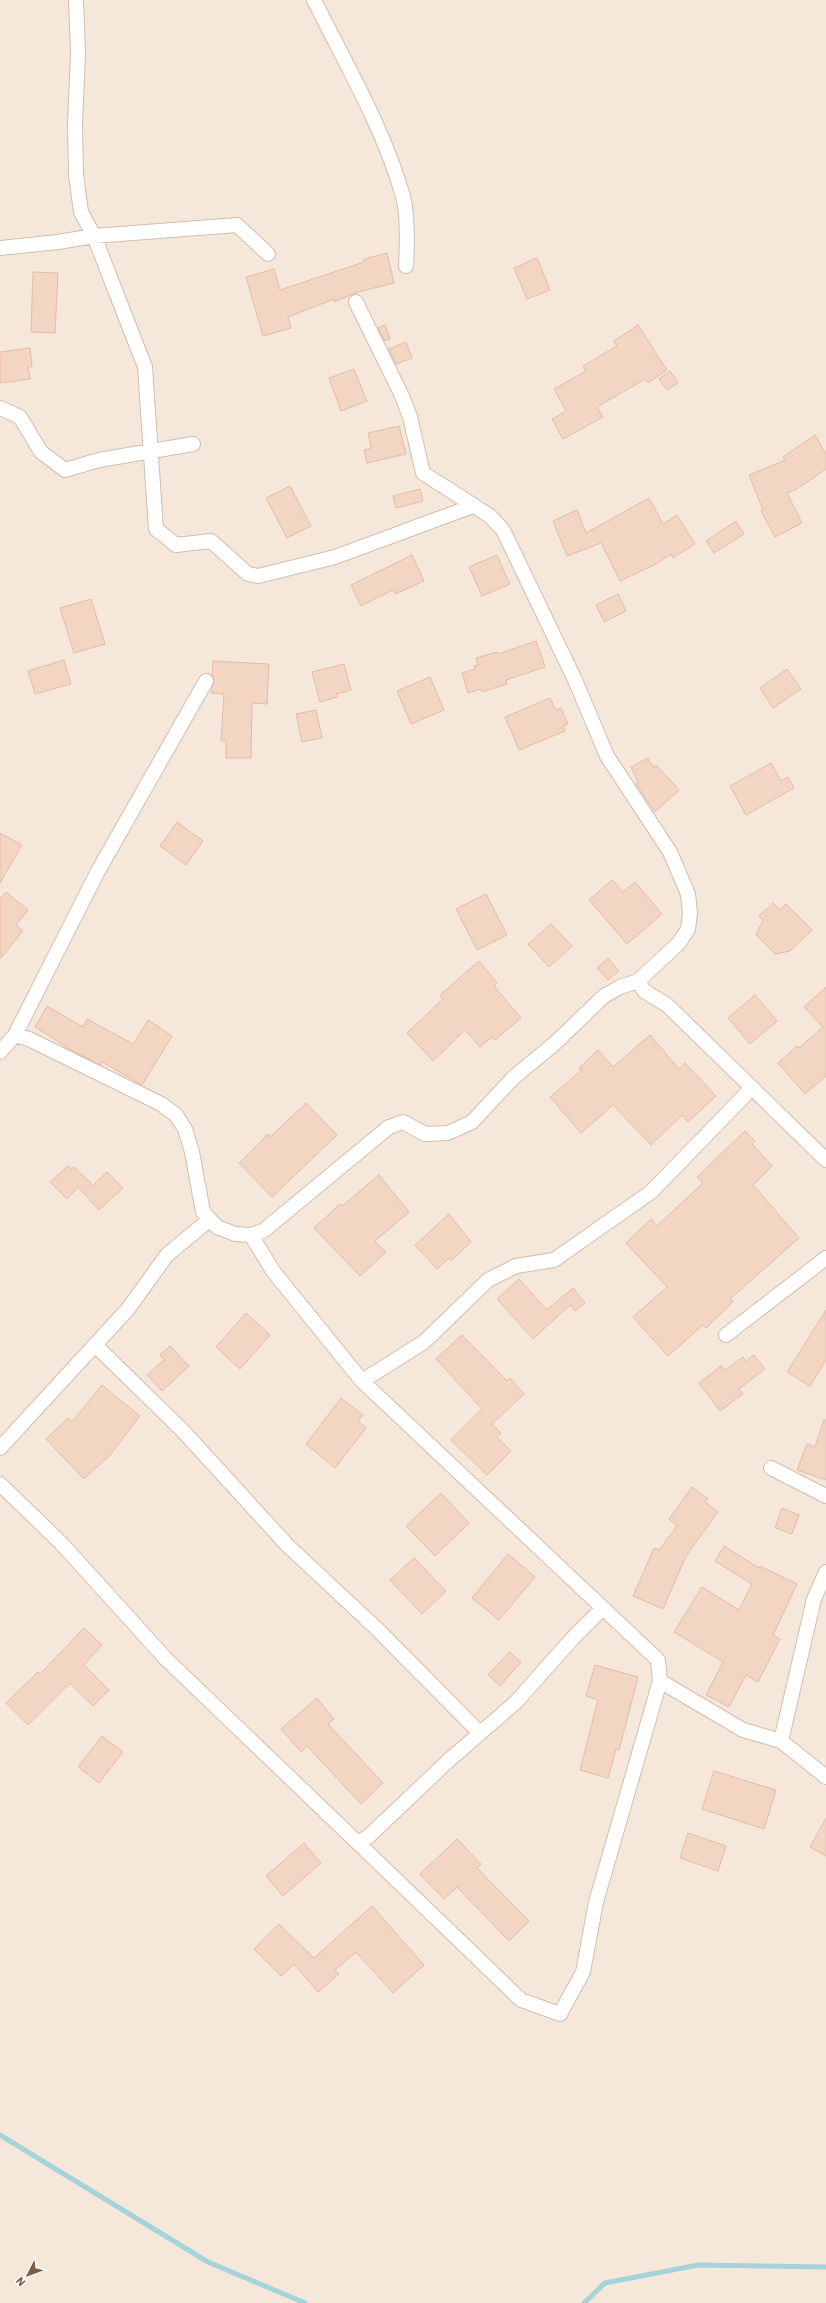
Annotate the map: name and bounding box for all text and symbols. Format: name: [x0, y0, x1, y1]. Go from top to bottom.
north arrow: [8, 2255, 48, 2295]
text: N: [13, 2274, 28, 2289]

